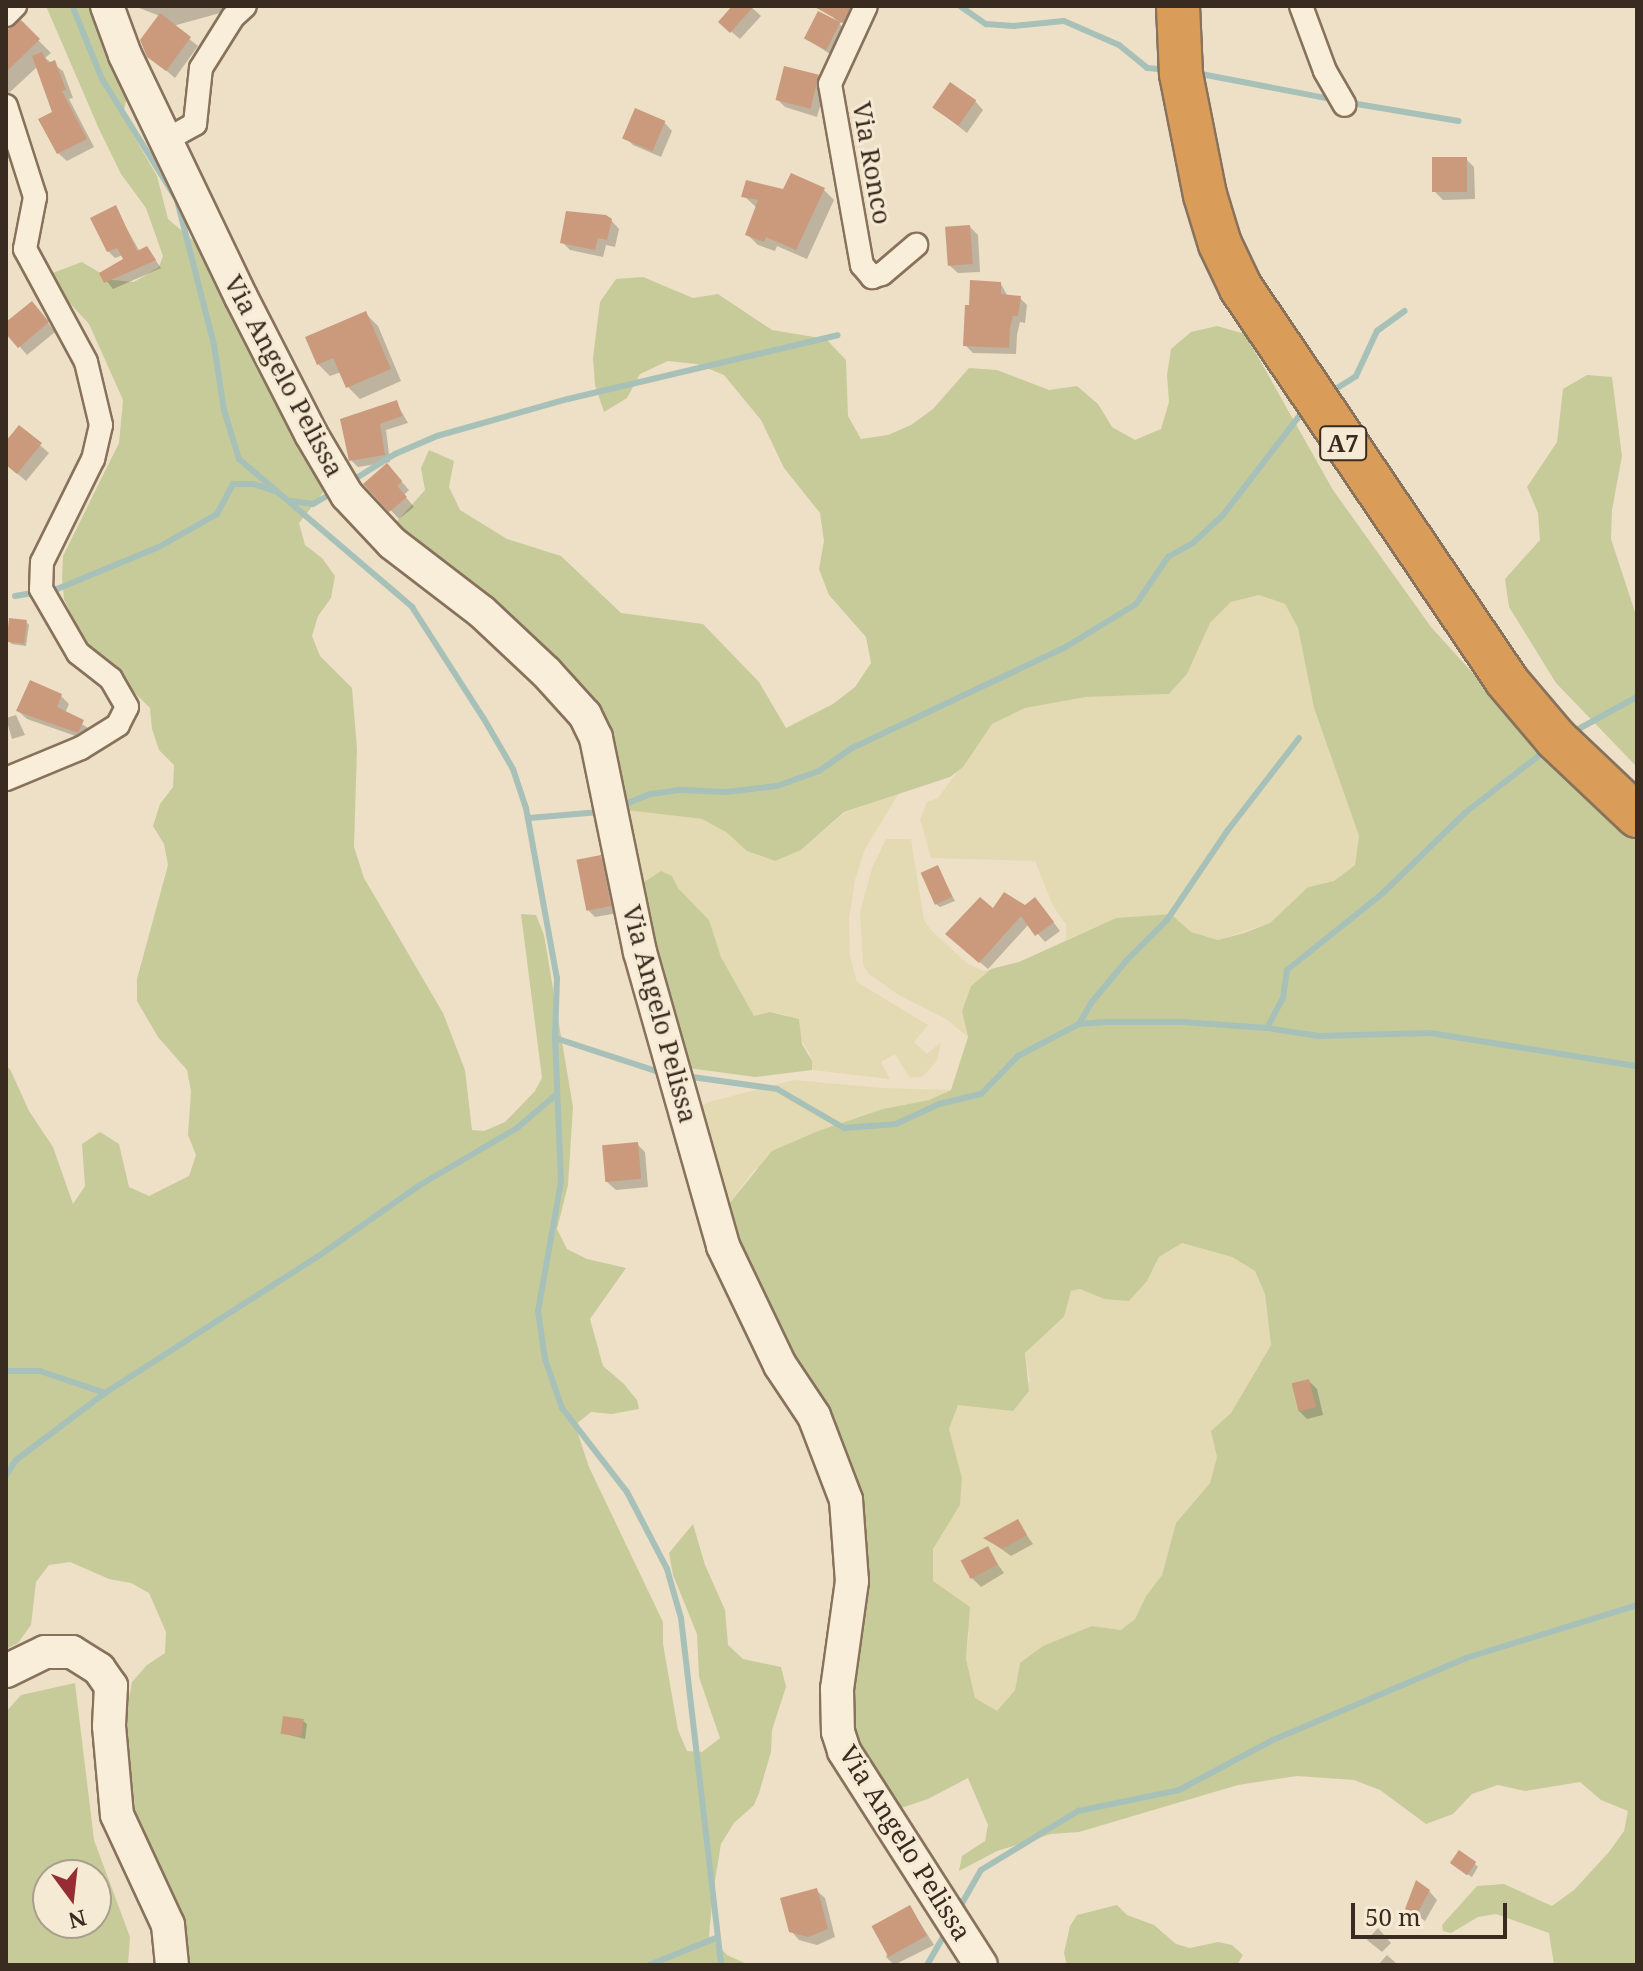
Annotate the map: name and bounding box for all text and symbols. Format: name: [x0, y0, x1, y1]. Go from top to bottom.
street label: Via Ronco: [846, 99, 898, 227]
street label: Via Angelo Pelissa: [218, 270, 350, 482]
road number: A7: [1319, 423, 1367, 463]
street label: Via Angelo Pelissa: [616, 902, 704, 1126]
street label: Via Angelo Pelissa: [832, 1740, 978, 1946]
north arrow: [32, 1859, 112, 1939]
scale bar: [1355, 1887, 1511, 1937]
text: 50 m: [1365, 1900, 1421, 1933]
text: N: [65, 1904, 90, 1937]

